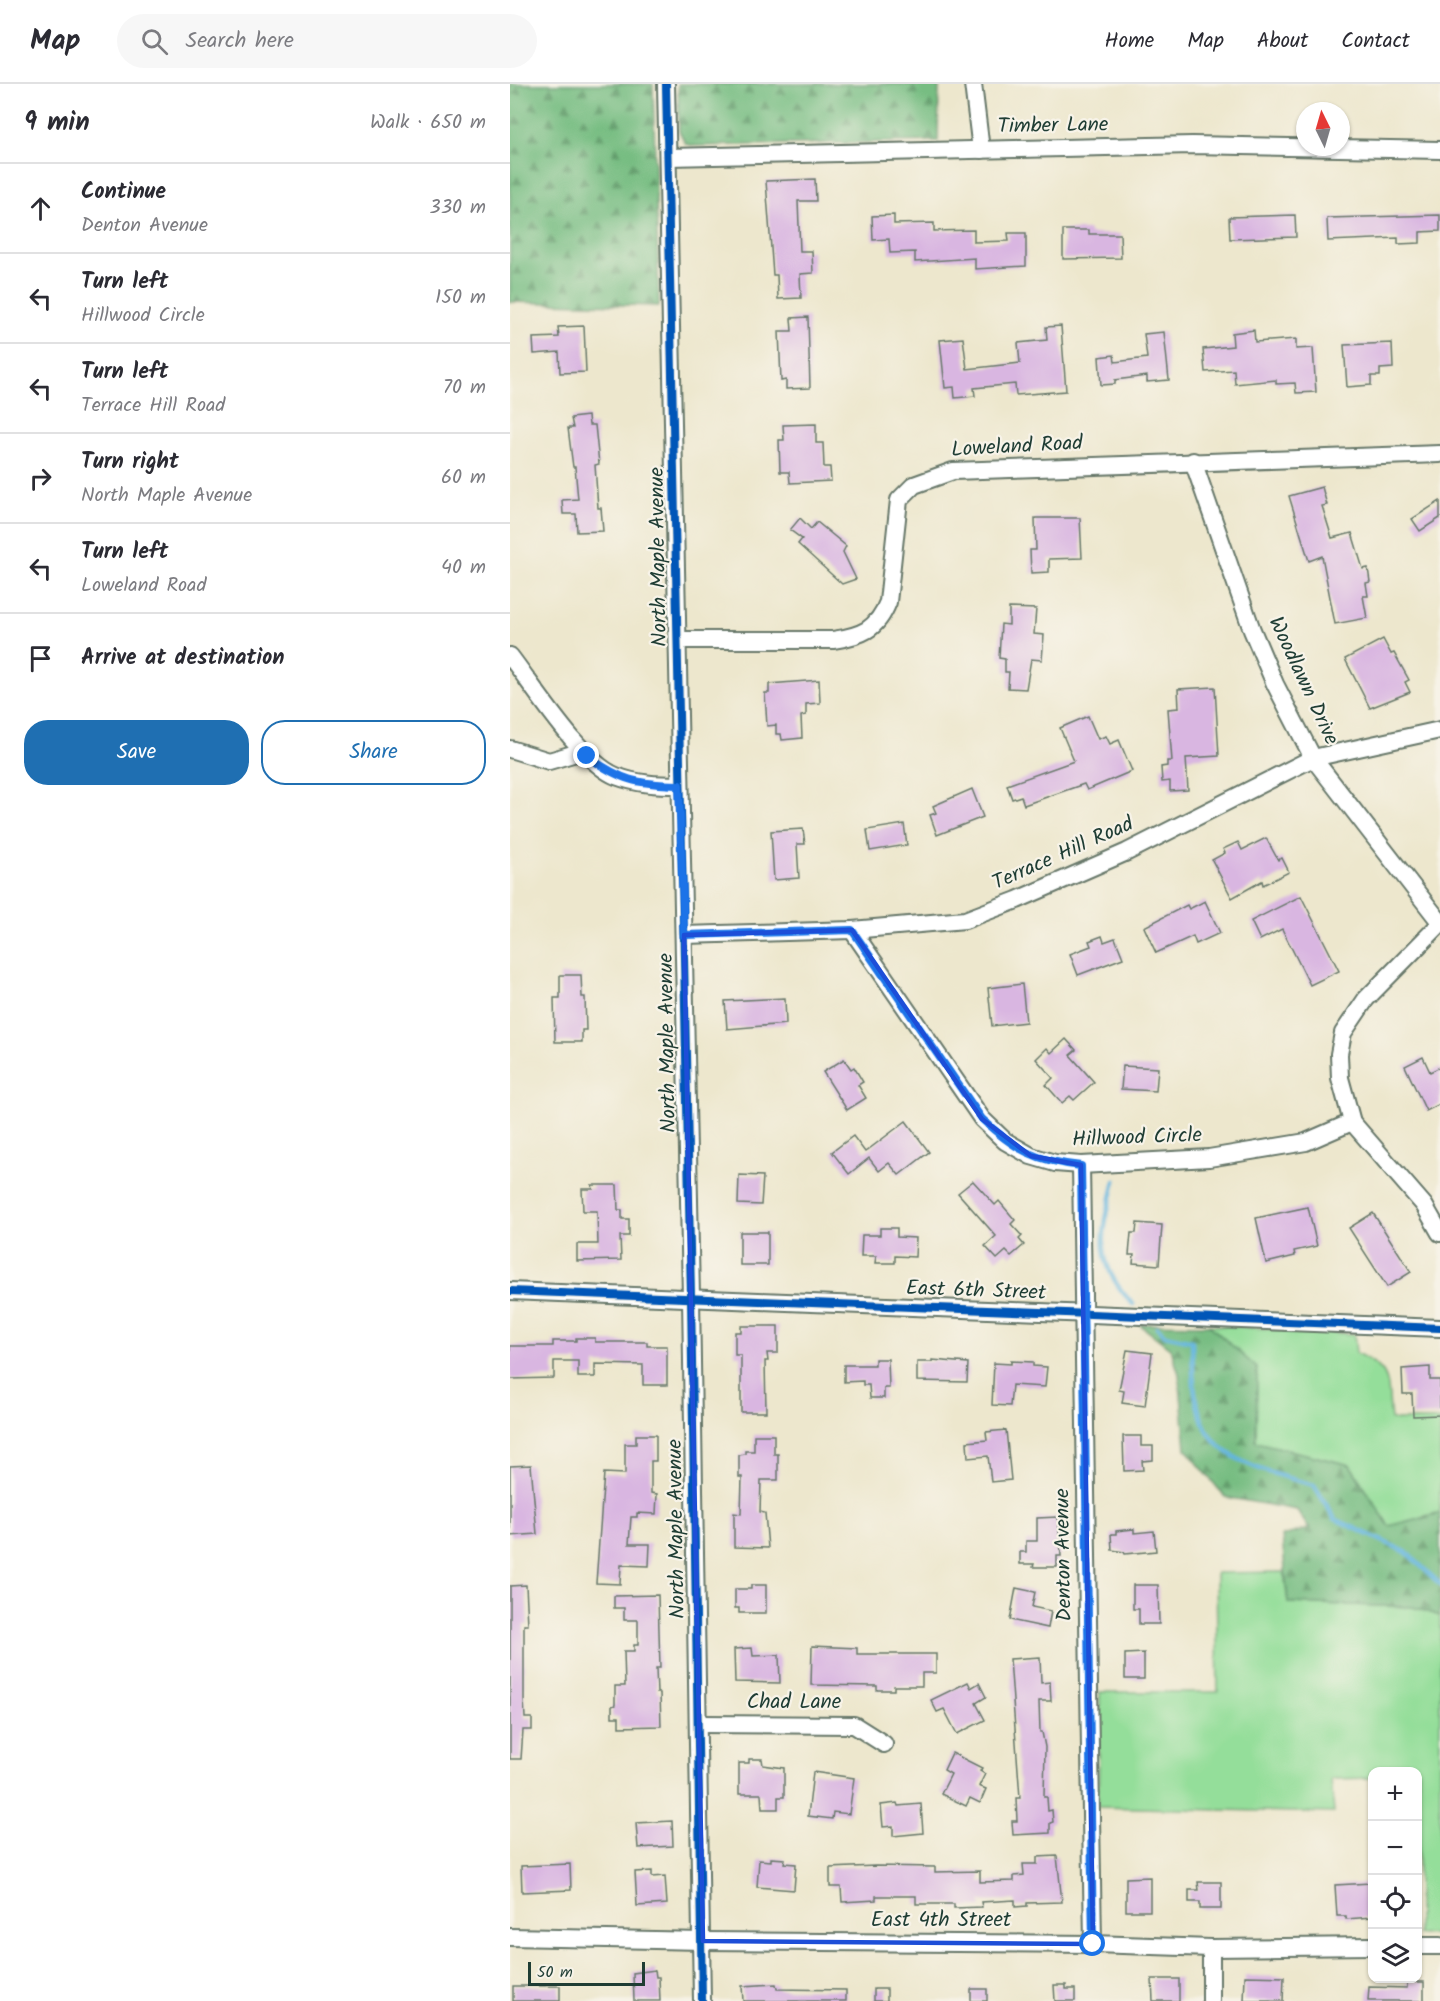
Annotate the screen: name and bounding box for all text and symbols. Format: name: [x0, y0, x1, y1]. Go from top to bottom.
search box: [117, 14, 537, 68]
text: Map: [30, 19, 81, 64]
text: Search here: [186, 24, 294, 59]
icon: search: [138, 25, 171, 58]
text: Home: [1105, 25, 1154, 58]
text: Map: [1187, 25, 1224, 58]
text: About: [1257, 25, 1308, 58]
text: Contact: [1341, 25, 1410, 58]
text: 9 min: [24, 102, 90, 144]
north arrow: [1296, 102, 1350, 156]
text: Walk · 650 m: [370, 107, 486, 139]
street label: Timber Lane: [997, 109, 1109, 143]
text: Continue: [81, 175, 166, 210]
icon: ahead: [24, 192, 57, 225]
text: 330 m: [429, 192, 486, 224]
text: Denton Avenue: [81, 210, 208, 242]
text: Turn left: [81, 265, 168, 300]
icon: left: [24, 282, 57, 315]
text: 150 m: [435, 282, 486, 314]
text: Hillwood Circle: [81, 300, 205, 332]
text: Turn left: [81, 355, 168, 390]
icon: left: [24, 372, 57, 405]
text: 70 m: [443, 372, 486, 404]
text: Terrace Hill Road: [81, 390, 225, 422]
street label: Loweland Road: [950, 427, 1084, 467]
text: Turn right: [81, 445, 179, 480]
icon: right: [24, 462, 57, 495]
text: 60 m: [441, 462, 486, 494]
street label: North Maple Avenue: [641, 466, 677, 647]
text: North Maple Avenue: [81, 480, 252, 512]
text: Turn left: [81, 535, 168, 570]
icon: left: [24, 552, 57, 585]
text: 40 m: [441, 552, 486, 584]
text: Loweland Road: [81, 570, 206, 602]
street label: Woodlawn Drive: [1259, 611, 1347, 751]
text: Arrive at destination: [81, 641, 284, 676]
icon: arrive: [24, 642, 57, 675]
button: Save: [24, 720, 249, 785]
button: Share: [261, 720, 486, 785]
route end: [573, 742, 599, 768]
street label: Terrace Hill Road: [987, 808, 1139, 900]
street label: North Maple Avenue: [650, 952, 686, 1133]
street label: Hillwood Circle: [1072, 1119, 1203, 1157]
street label: East 6th Street: [905, 1272, 1048, 1310]
street label: North Maple Avenue: [659, 1438, 695, 1619]
street label: Denton Avenue: [1046, 1488, 1082, 1622]
street label: Chad Lane: [747, 1686, 842, 1719]
map controls: [1368, 1767, 1422, 1983]
button: +: [1368, 1767, 1422, 1821]
button: −: [1368, 1821, 1422, 1875]
button: locate: [1368, 1875, 1422, 1929]
street label: East 4th Street: [871, 1904, 1012, 1937]
button: layers: [1368, 1929, 1422, 1983]
route start: [1079, 1930, 1105, 1956]
scale bar: [528, 1959, 645, 1986]
text: 50 m: [537, 1960, 573, 1985]

